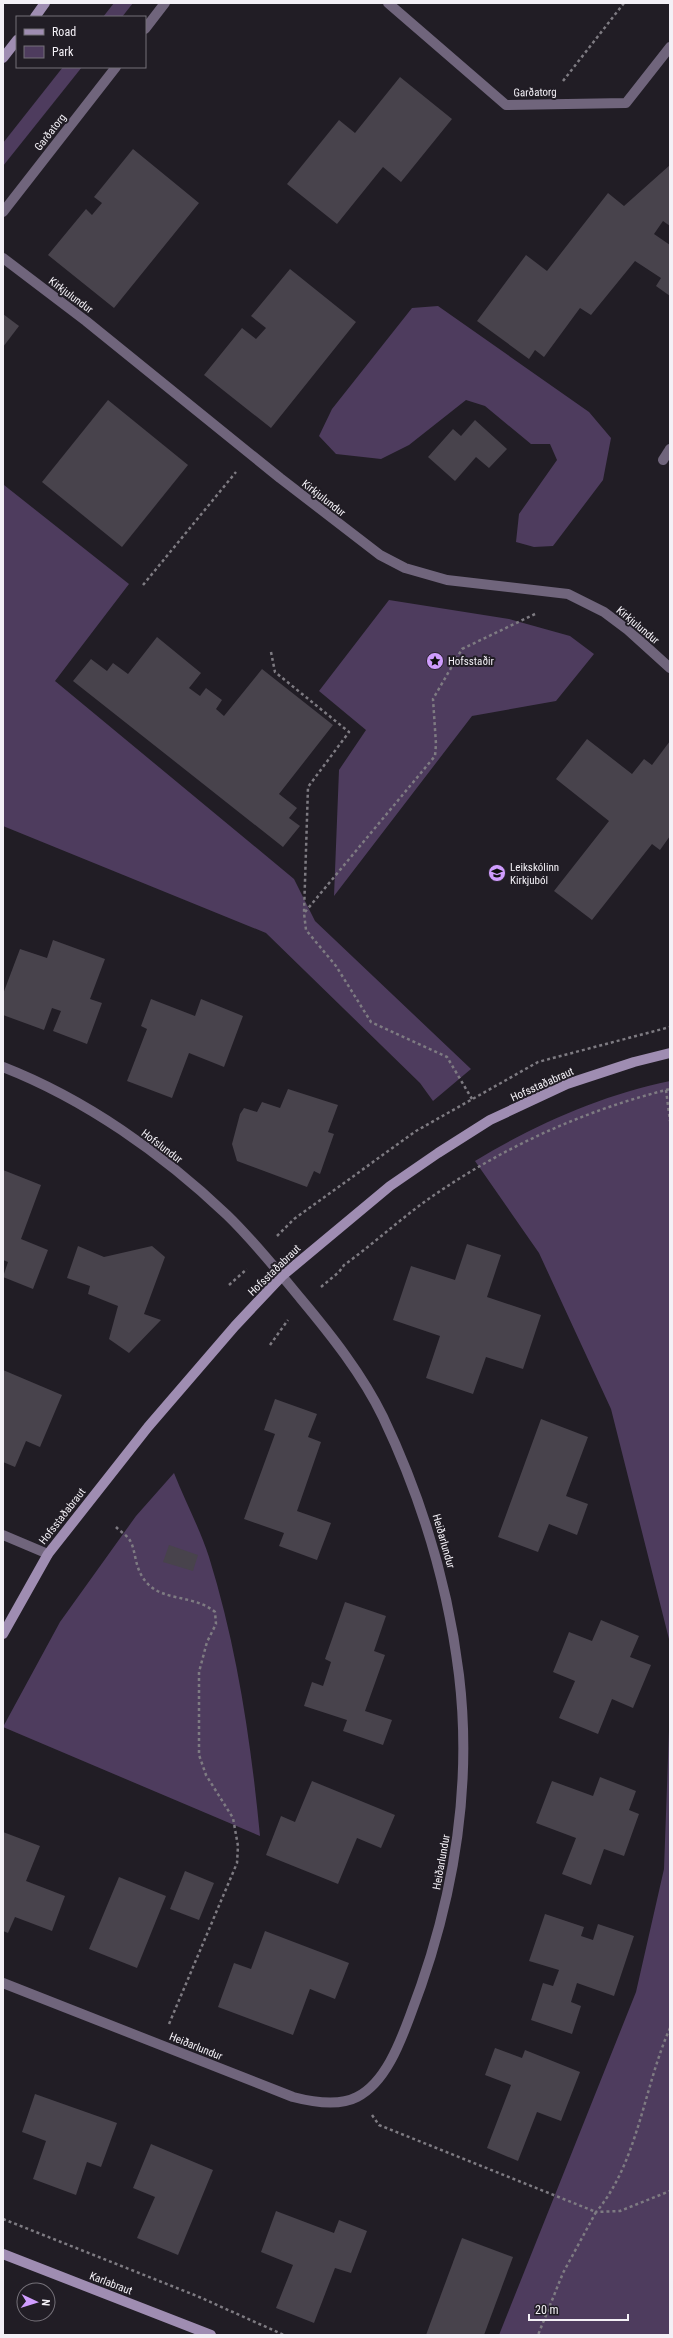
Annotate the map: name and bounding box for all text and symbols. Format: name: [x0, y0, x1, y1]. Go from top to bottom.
legend: [16, 16, 146, 68]
text: Road: [52, 25, 76, 39]
text: Park: [52, 45, 74, 59]
street label: Garðatorg: [513, 86, 557, 99]
street label: Garðatorg: [32, 111, 69, 153]
street label: Kirkjulundur: [46, 275, 96, 317]
street label: Kirkjulundur: [299, 477, 349, 520]
street label: Kirkjulundur: [614, 604, 662, 647]
place icon: Hofsstaðir: [425, 651, 445, 671]
place label: Hofsstaðir: [448, 655, 495, 668]
place label: Leikskólinn Kirkjuból: [510, 861, 559, 887]
school or university icon: Leikskólinn Kirkjuból: [487, 863, 507, 883]
street label: Hofsstaðabraut: [509, 1065, 576, 1104]
street label: Hofslundur: [139, 1127, 185, 1166]
street label: Hofsstaðabraut: [245, 1242, 303, 1299]
street label: Hofsstaðabraut: [36, 1486, 88, 1547]
street label: Heiðarlundur: [430, 1512, 458, 1570]
street label: Heiðarlundur: [430, 1833, 453, 1891]
street label: Heiðarlundur: [167, 2030, 225, 2063]
street label: Karlabraut: [88, 2269, 134, 2298]
north arrow: [16, 2282, 56, 2322]
scale bar: [529, 2296, 628, 2322]
text: N: [39, 2299, 52, 2307]
text: 20 m: [535, 2303, 559, 2317]

